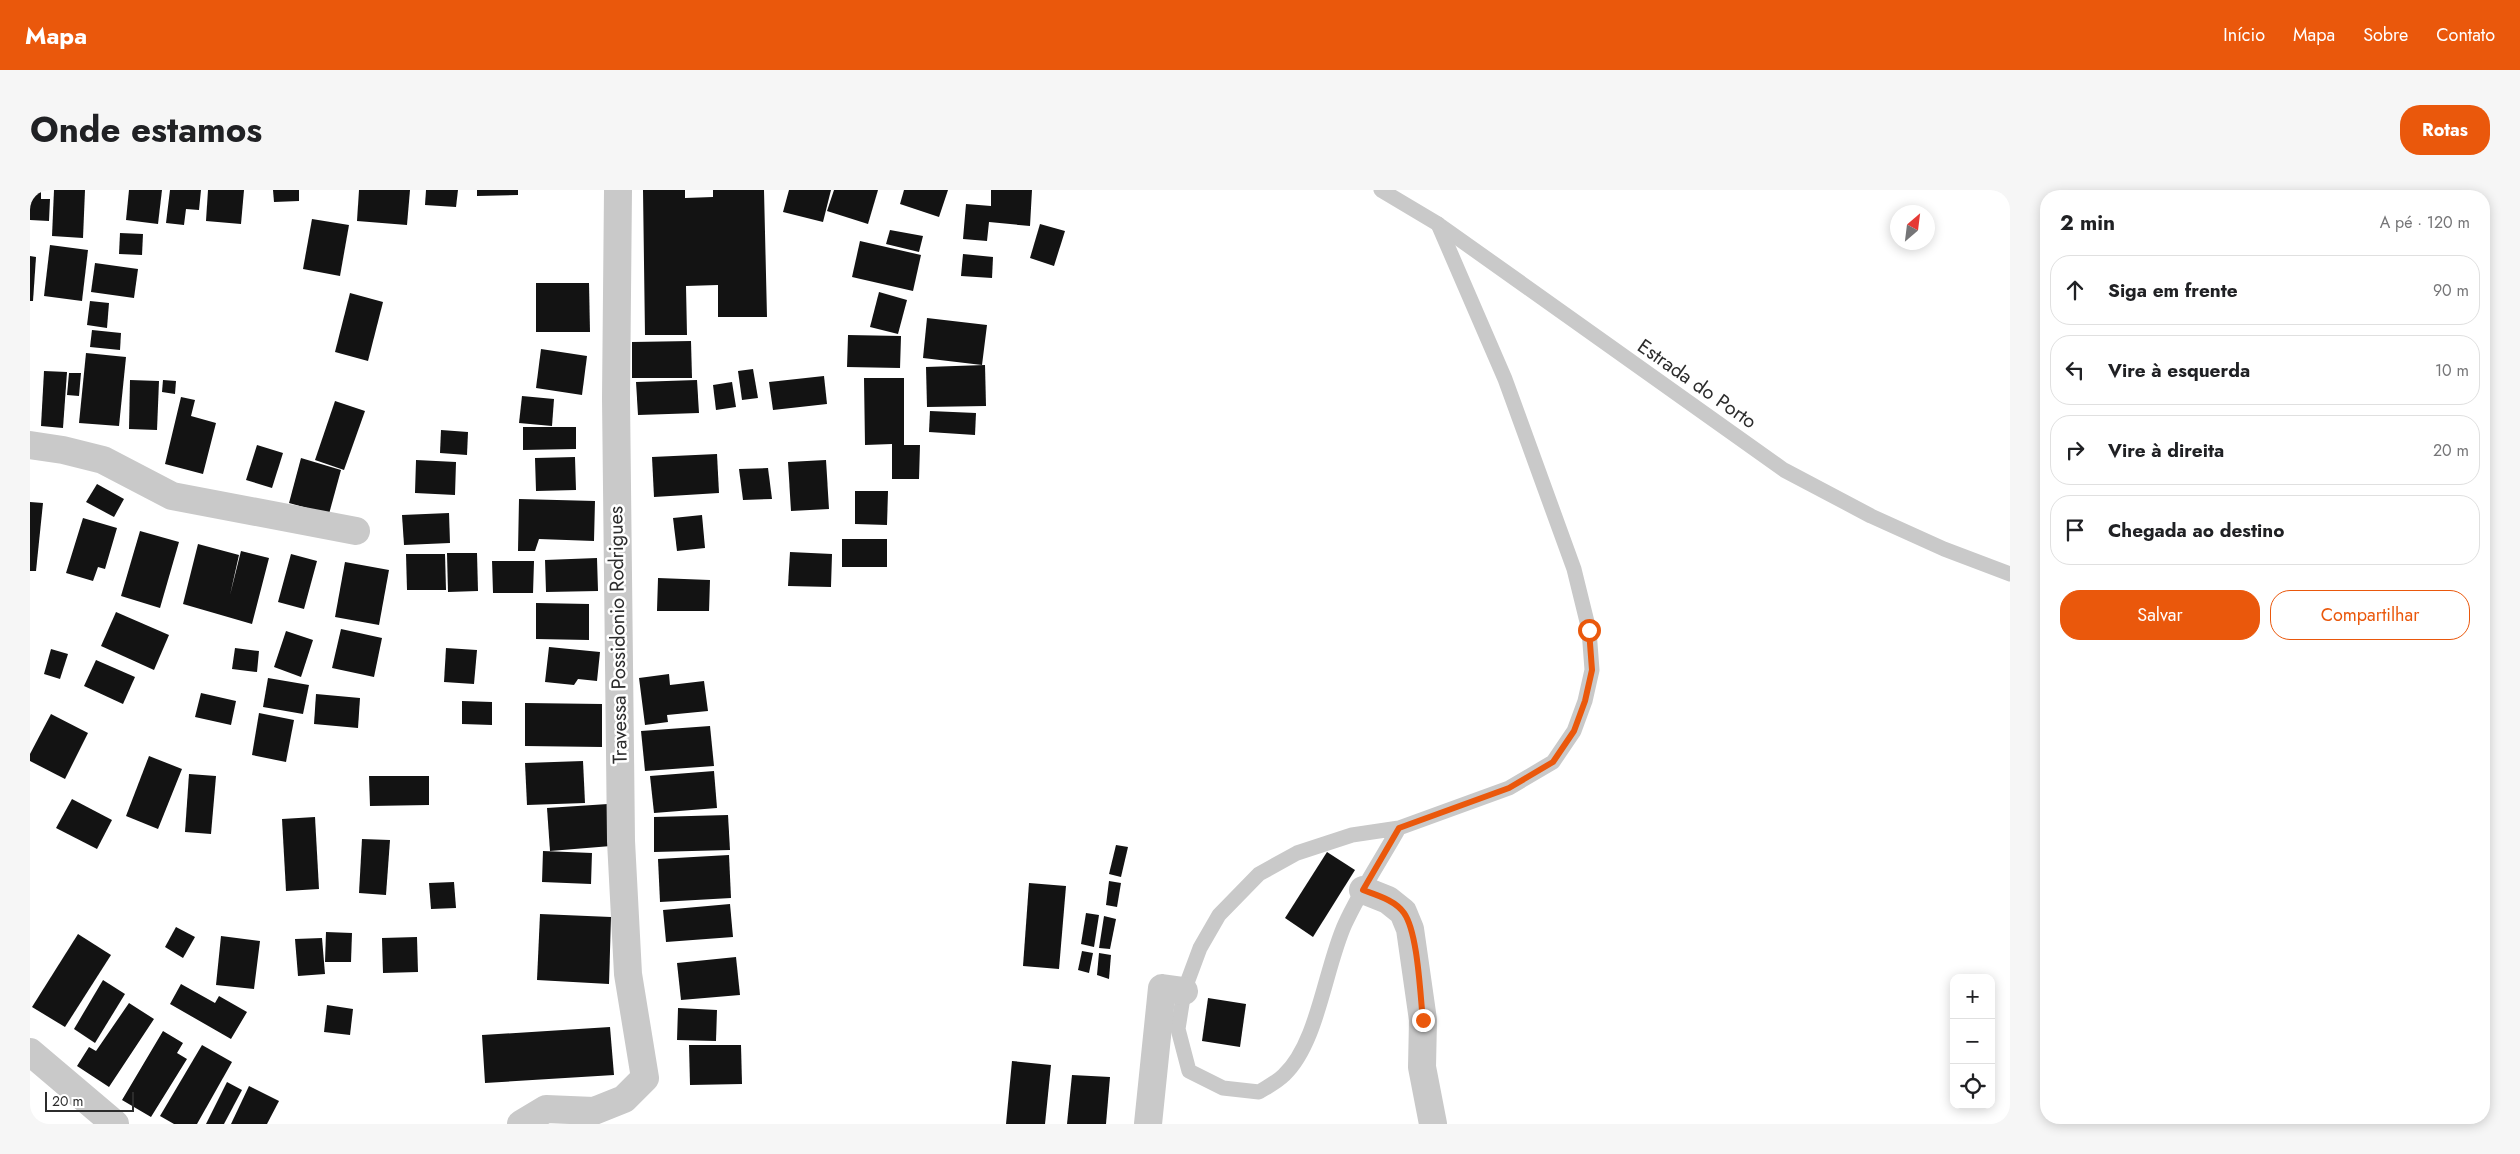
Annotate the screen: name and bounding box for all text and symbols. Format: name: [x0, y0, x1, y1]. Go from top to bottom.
text: Mapa: [25, 18, 87, 53]
text: Início: [2223, 22, 2265, 48]
text: Mapa: [2293, 22, 2335, 48]
text: Sobre: [2363, 22, 2408, 48]
text: Contato: [2436, 22, 2495, 48]
text: Onde estamos: [30, 105, 262, 155]
button: Rotas: [2400, 105, 2490, 155]
north arrow: [1890, 205, 1935, 250]
text: 2 min: [2060, 208, 2115, 238]
text: A pé · 120 m: [2380, 211, 2470, 234]
icon: ahead: [2061, 276, 2089, 304]
text: Siga em frente: [2108, 277, 2238, 304]
text: 90 m: [2433, 279, 2469, 302]
street label: Estrada do Porto: [1632, 332, 1763, 436]
icon: left: [2061, 356, 2089, 384]
text: Vire à esquerda: [2108, 357, 2250, 384]
text: 10 m: [2435, 359, 2469, 382]
icon: right: [2061, 436, 2089, 464]
text: Vire à direita: [2108, 437, 2224, 464]
text: 20 m: [2433, 439, 2469, 462]
street label: Travessa Possidonio Rodrigues: [601, 506, 635, 764]
icon: arrive: [2061, 516, 2089, 544]
text: Chegada ao destino: [2108, 517, 2284, 544]
button: Salvar: [2060, 590, 2260, 640]
button: Compartilhar: [2270, 590, 2470, 640]
route start: [1578, 619, 1601, 642]
map controls: [1950, 974, 1995, 1109]
button: +: [1950, 974, 1995, 1019]
route end: [1412, 1009, 1435, 1032]
button: −: [1950, 1019, 1995, 1064]
button: locate: [1950, 1064, 1995, 1109]
scale bar: [45, 1089, 134, 1112]
text: 20 m: [52, 1091, 84, 1111]

